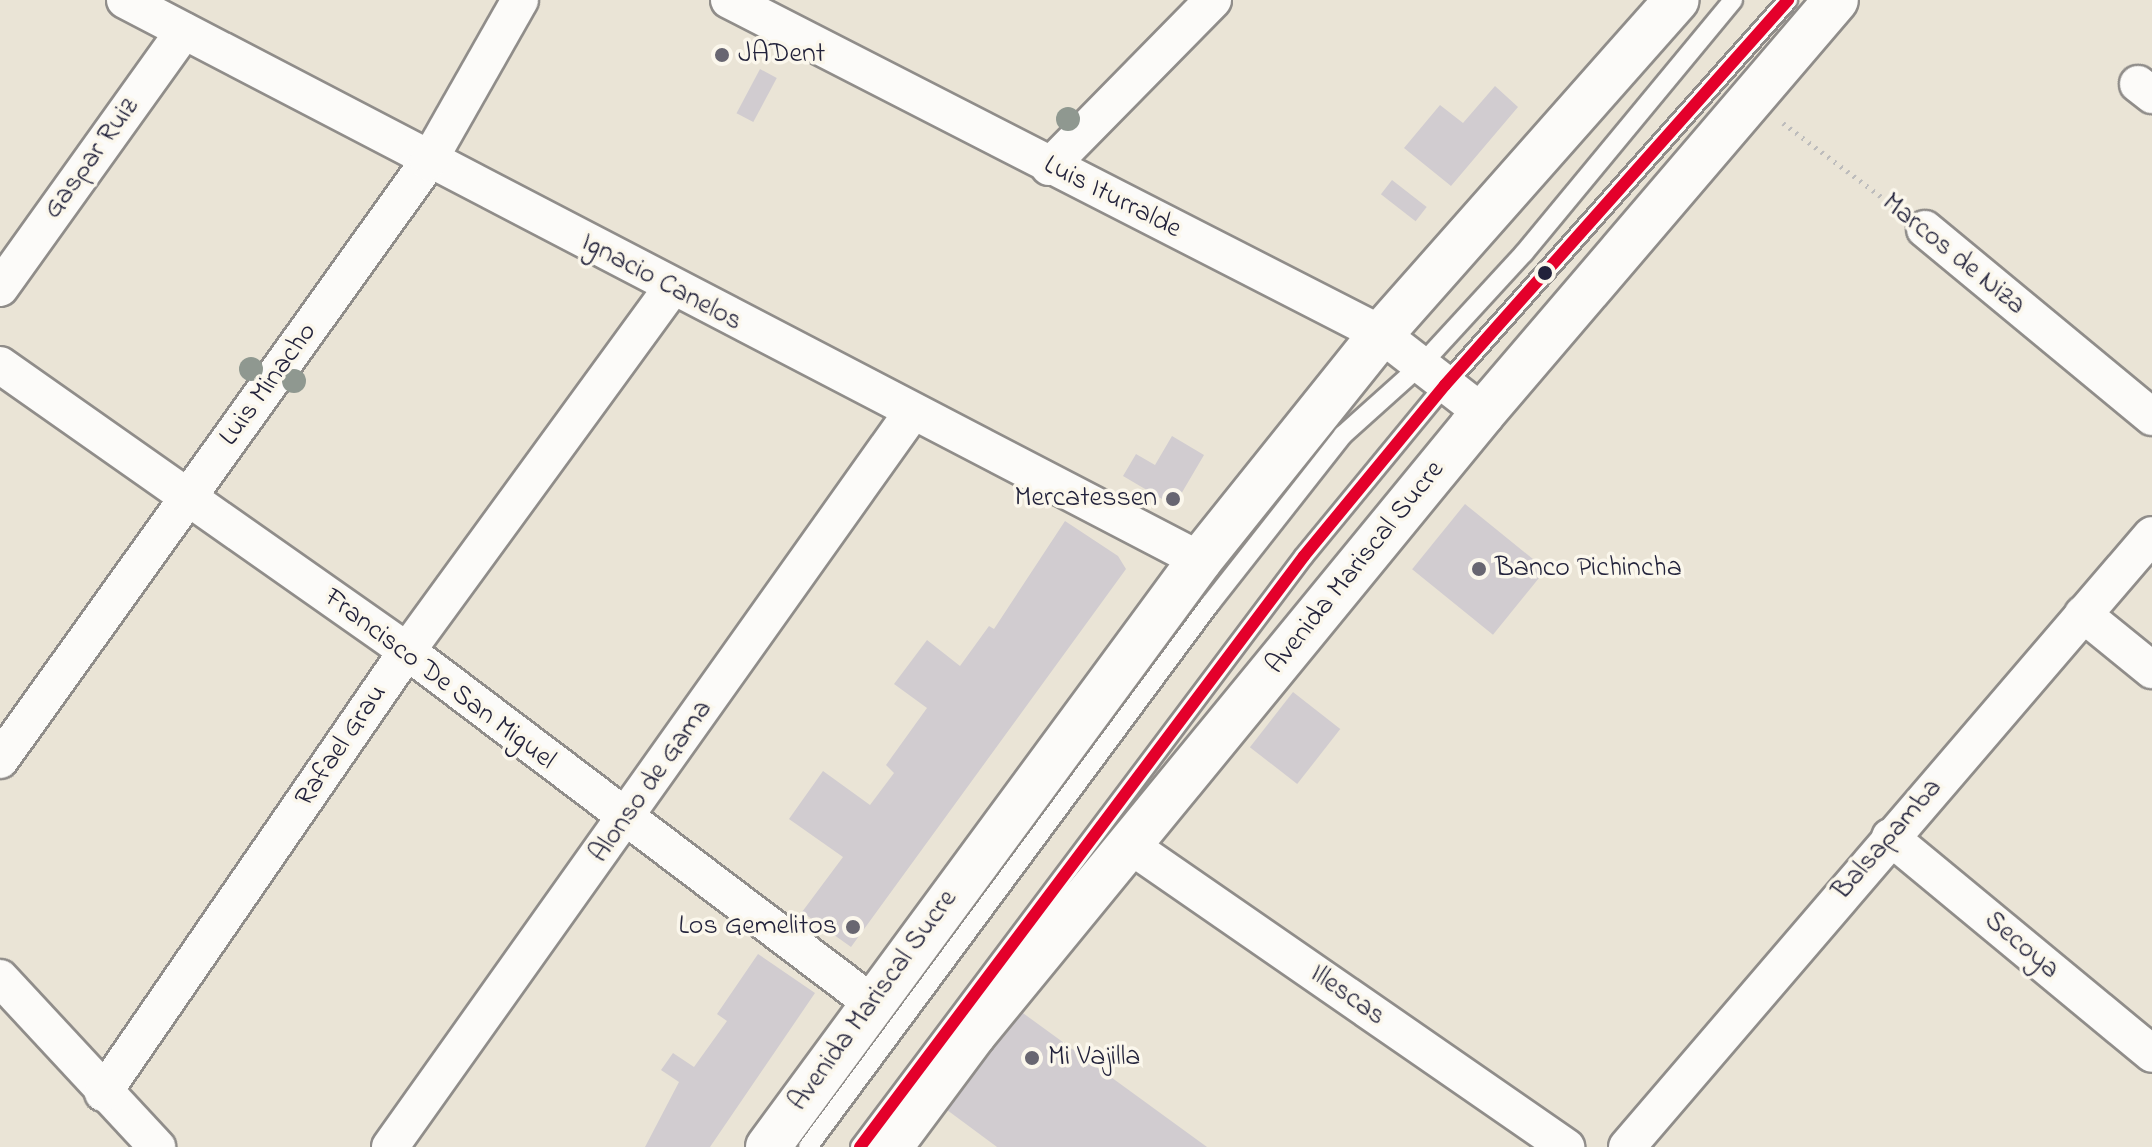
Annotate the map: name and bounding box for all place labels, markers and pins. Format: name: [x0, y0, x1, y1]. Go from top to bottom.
place label: JADent: [738, 38, 825, 72]
marker: JADent: [713, 46, 731, 64]
unlabelled marker: [1537, 265, 1553, 281]
place label: Mercatessen: [1014, 482, 1157, 516]
marker: Mercatessen: [1164, 490, 1182, 508]
place label: Banco Pichincha: [1495, 552, 1682, 586]
marker: Banco Pichincha: [1470, 560, 1488, 578]
place label: Los Gemelitos: [678, 910, 837, 944]
marker: Los Gemelitos: [844, 918, 862, 936]
place label: Mi Vajilla: [1048, 1041, 1140, 1075]
marker: Mi Vajilla: [1023, 1049, 1041, 1067]

